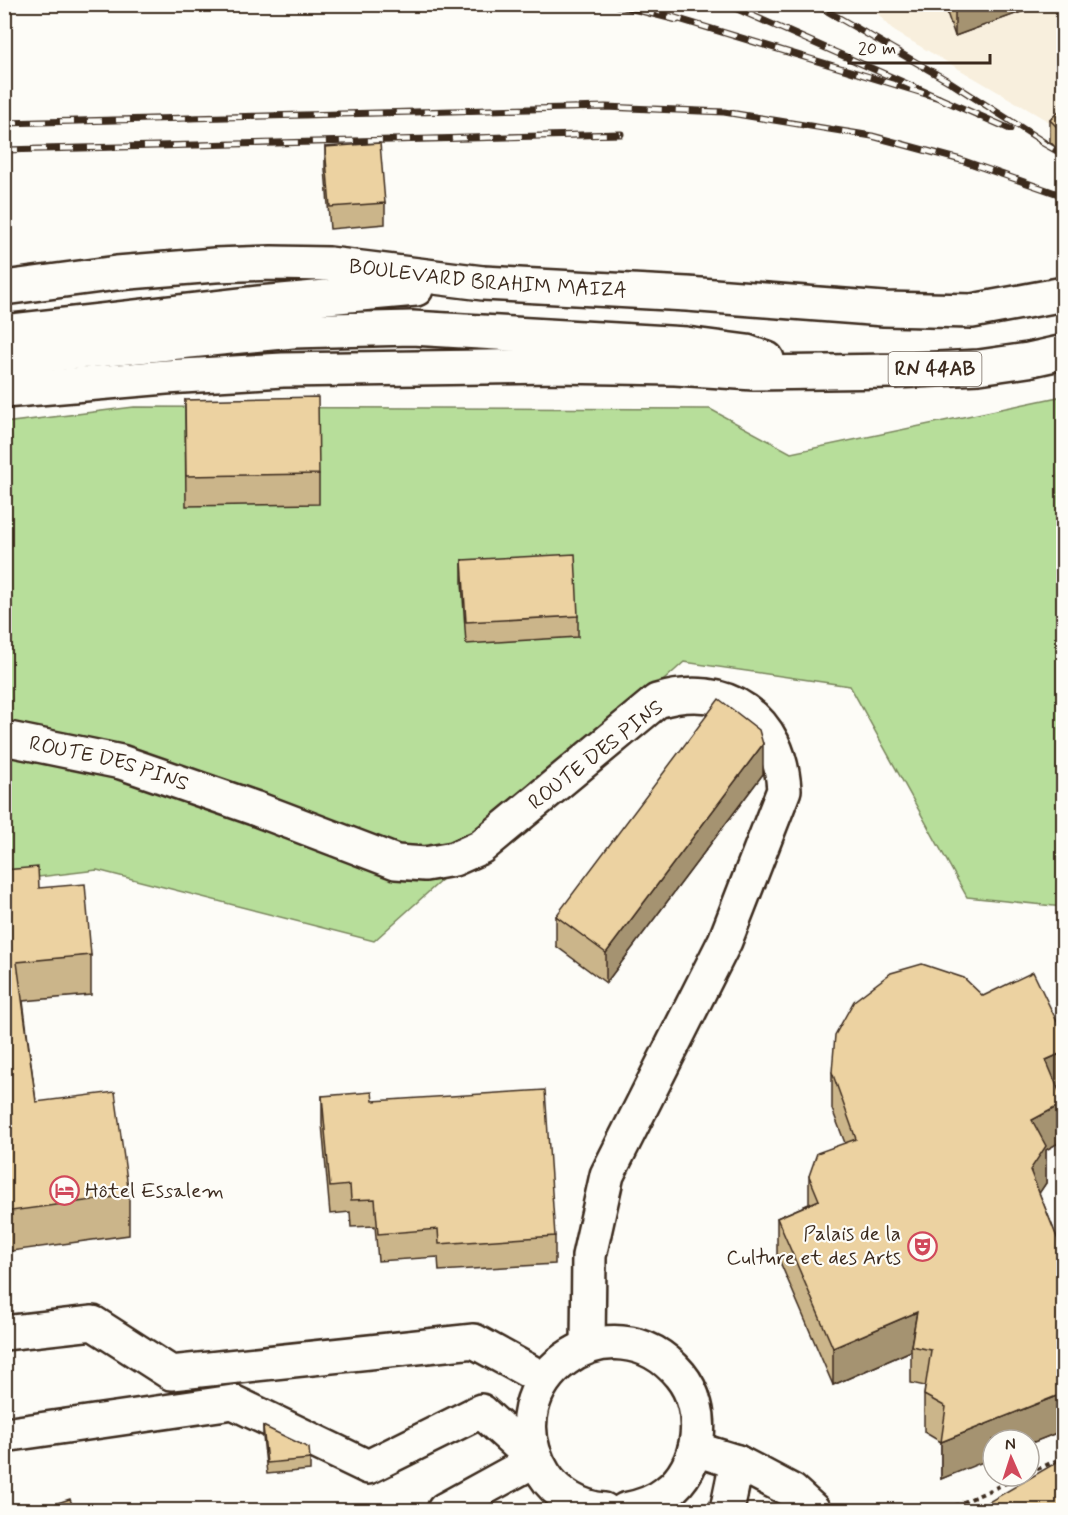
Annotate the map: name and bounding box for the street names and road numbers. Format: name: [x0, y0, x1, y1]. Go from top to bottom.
street label: BOULEVARD BRAHIM MAIZA: [347, 253, 628, 305]
road number: RN 44AB: [888, 352, 982, 386]
street label: ROUTE DES PINS: [523, 693, 669, 817]
street label: ROUTE DES PINS: [27, 730, 192, 798]

